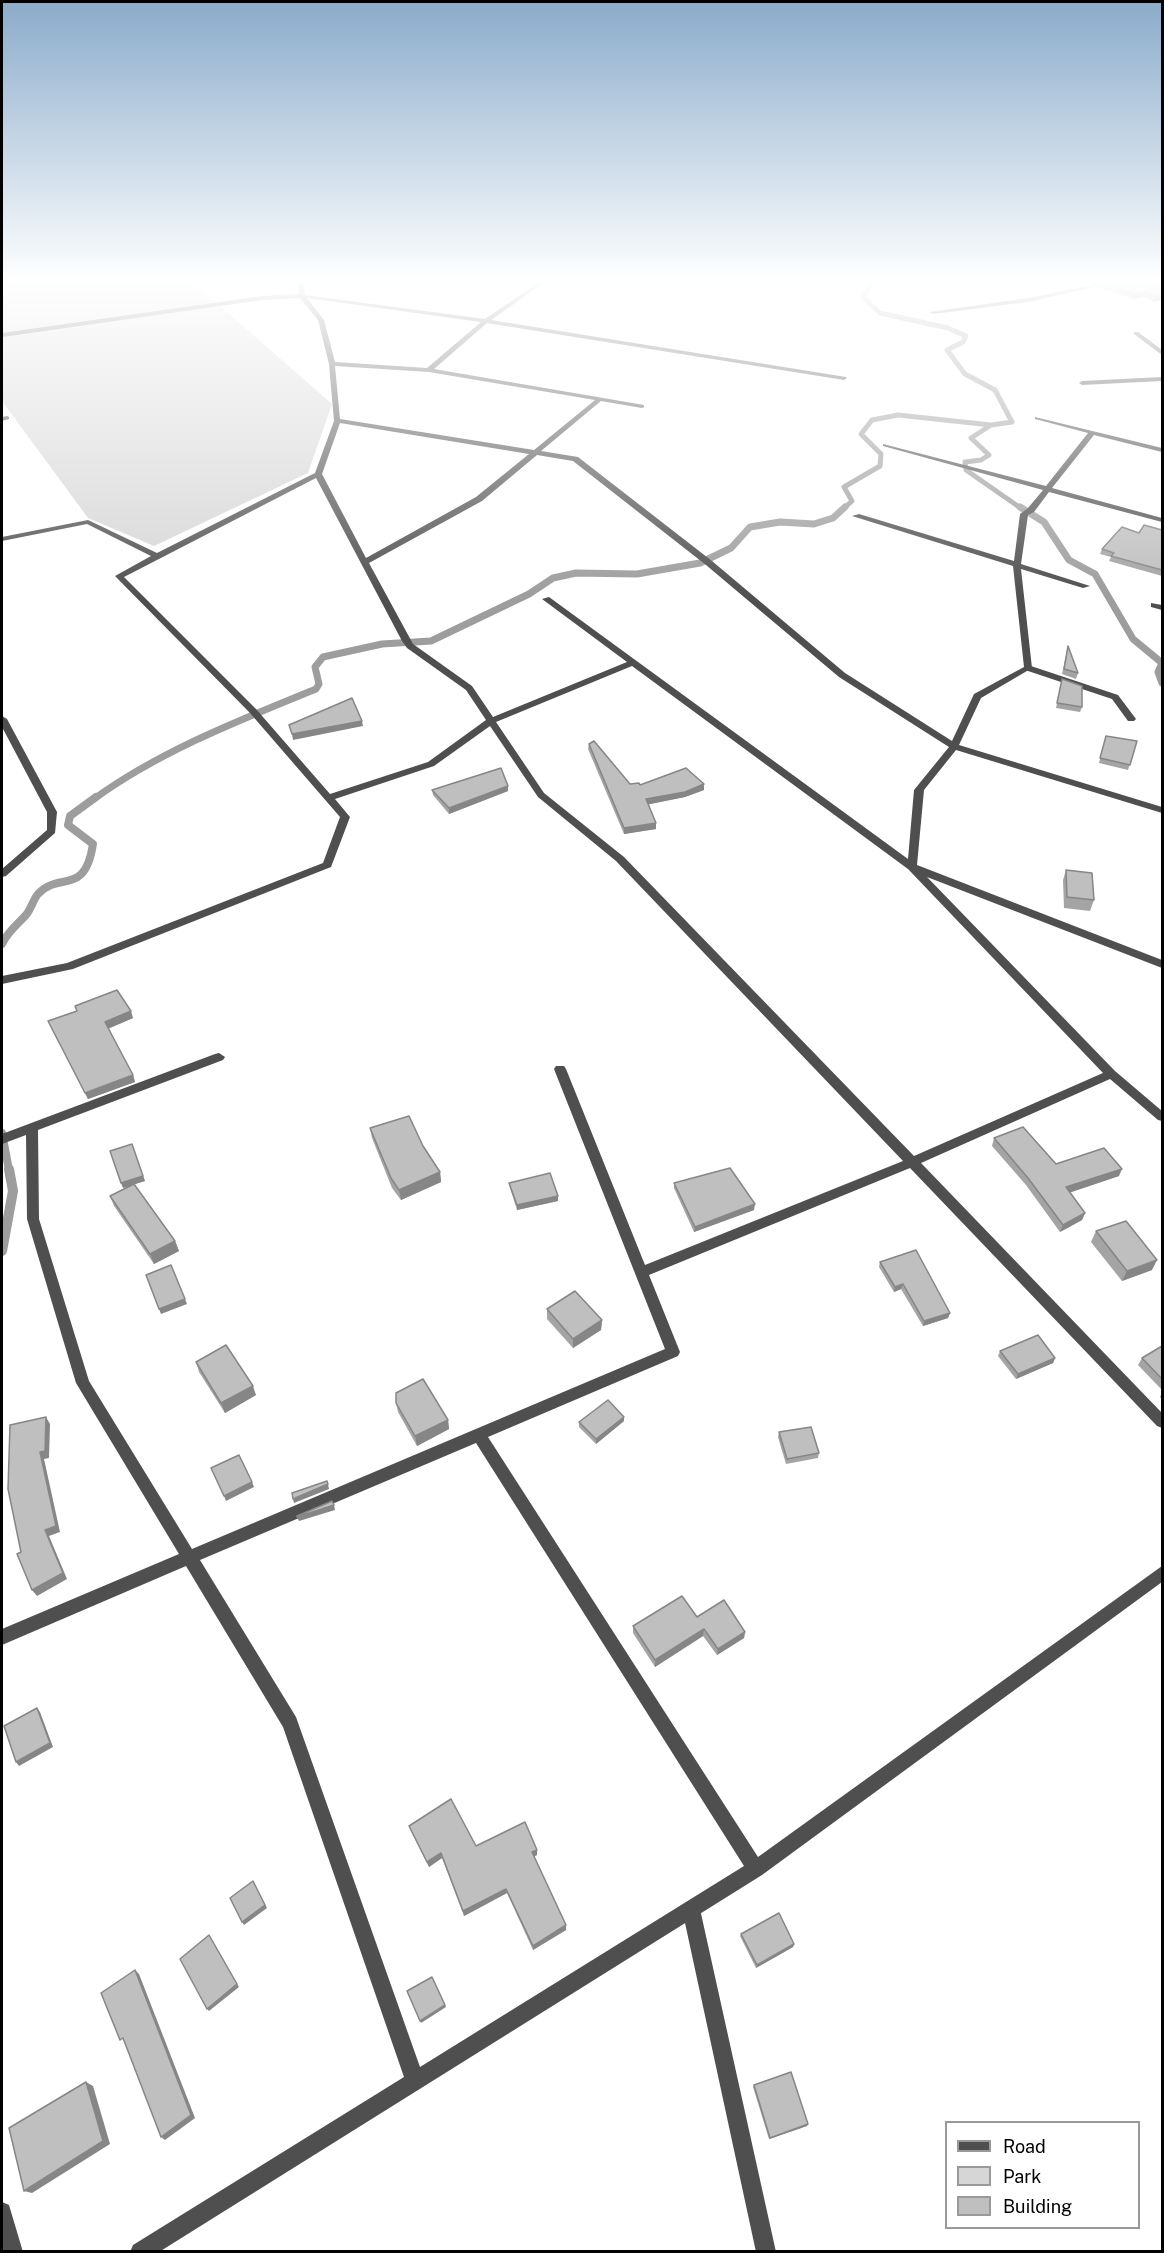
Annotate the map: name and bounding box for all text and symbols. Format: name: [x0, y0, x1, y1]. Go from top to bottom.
legend: [945, 2121, 1140, 2229]
text: Road: [1003, 2136, 1046, 2157]
text: Park: [1003, 2166, 1041, 2187]
text: Building: [1003, 2196, 1072, 2217]

